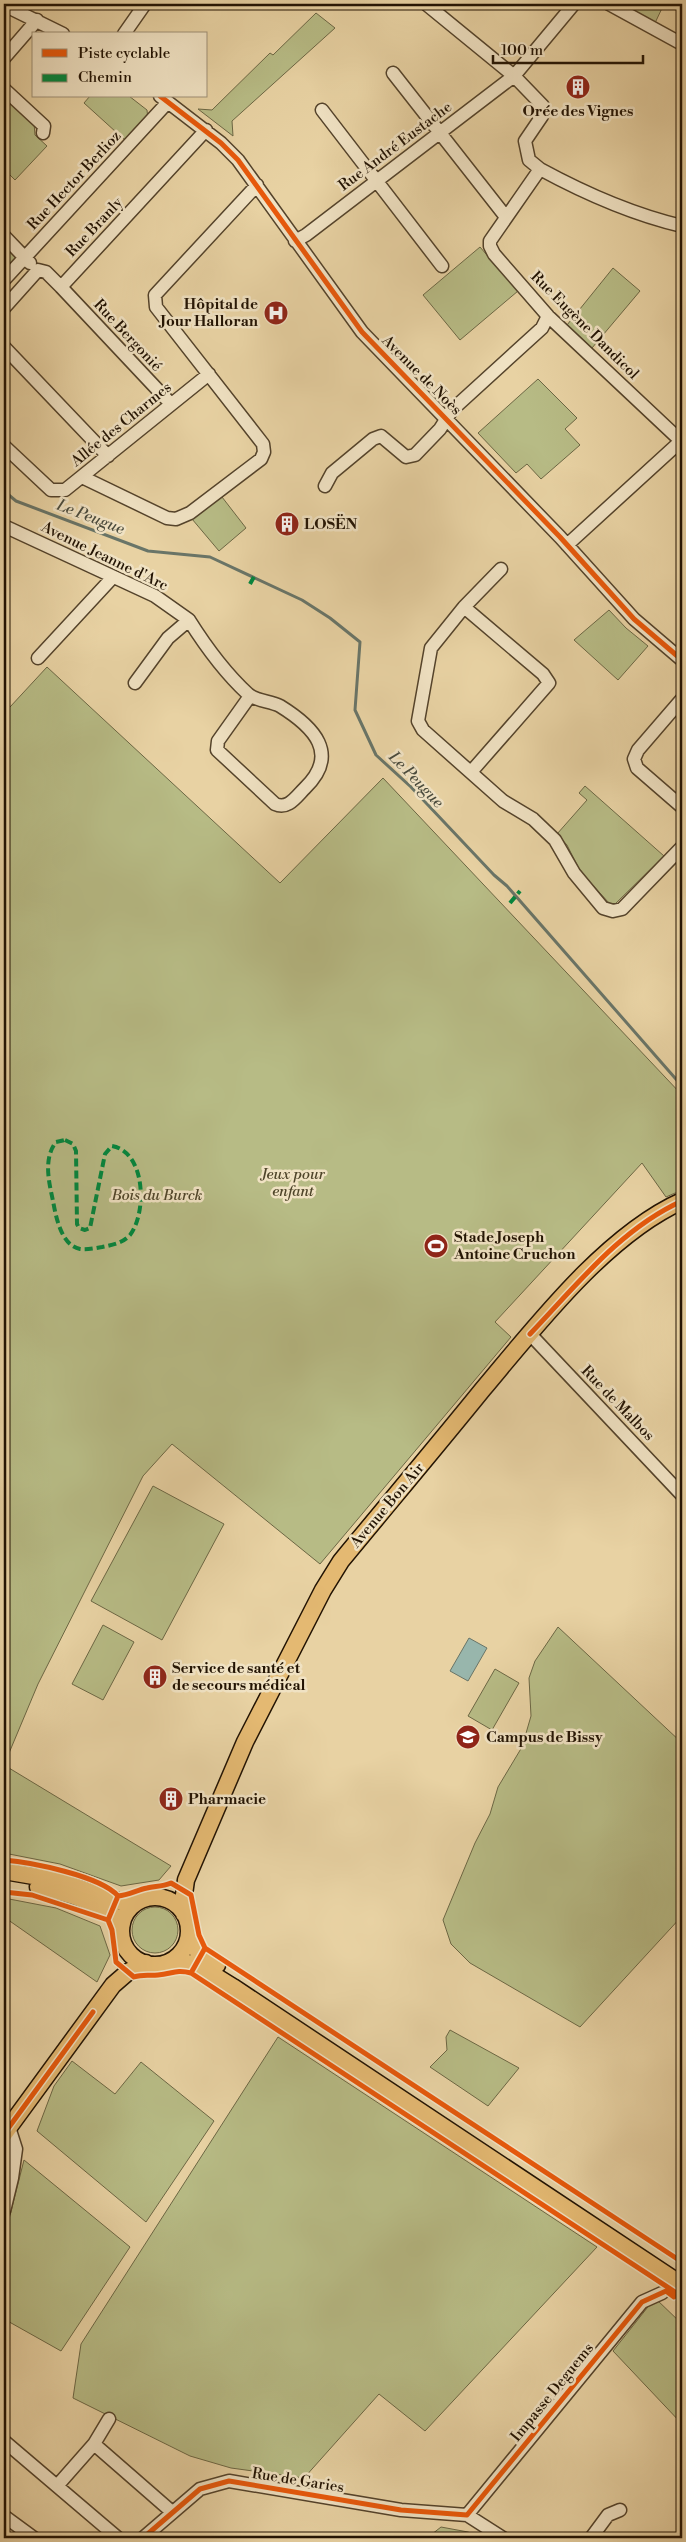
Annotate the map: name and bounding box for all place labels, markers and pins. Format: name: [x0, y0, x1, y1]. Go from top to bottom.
building icon: Orée des Vignes: [565, 74, 591, 100]
place label: Orée des Vignes: [522, 102, 634, 121]
place label: Hôpital de Jour Halloran: [158, 295, 259, 331]
hospital icon: Hôpital de Jour Halloran: [263, 300, 289, 326]
building icon: LOSËN: [274, 511, 300, 537]
place label: LOSËN: [304, 514, 358, 534]
place label: Stade Joseph Antoine Cruchon: [453, 1228, 576, 1264]
sports icon: Stade Joseph Antoine Cruchon: [423, 1233, 449, 1259]
place label: Service de santé et de secours médical: [172, 1659, 306, 1695]
building icon: Service de santé et de secours médical: [142, 1664, 168, 1690]
school or university icon: Campus de Bissy: [455, 1724, 481, 1750]
place label: Campus de Bissy: [486, 1728, 603, 1747]
building icon: Pharmacie: [158, 1786, 184, 1812]
place label: Pharmacie: [188, 1790, 266, 1809]

